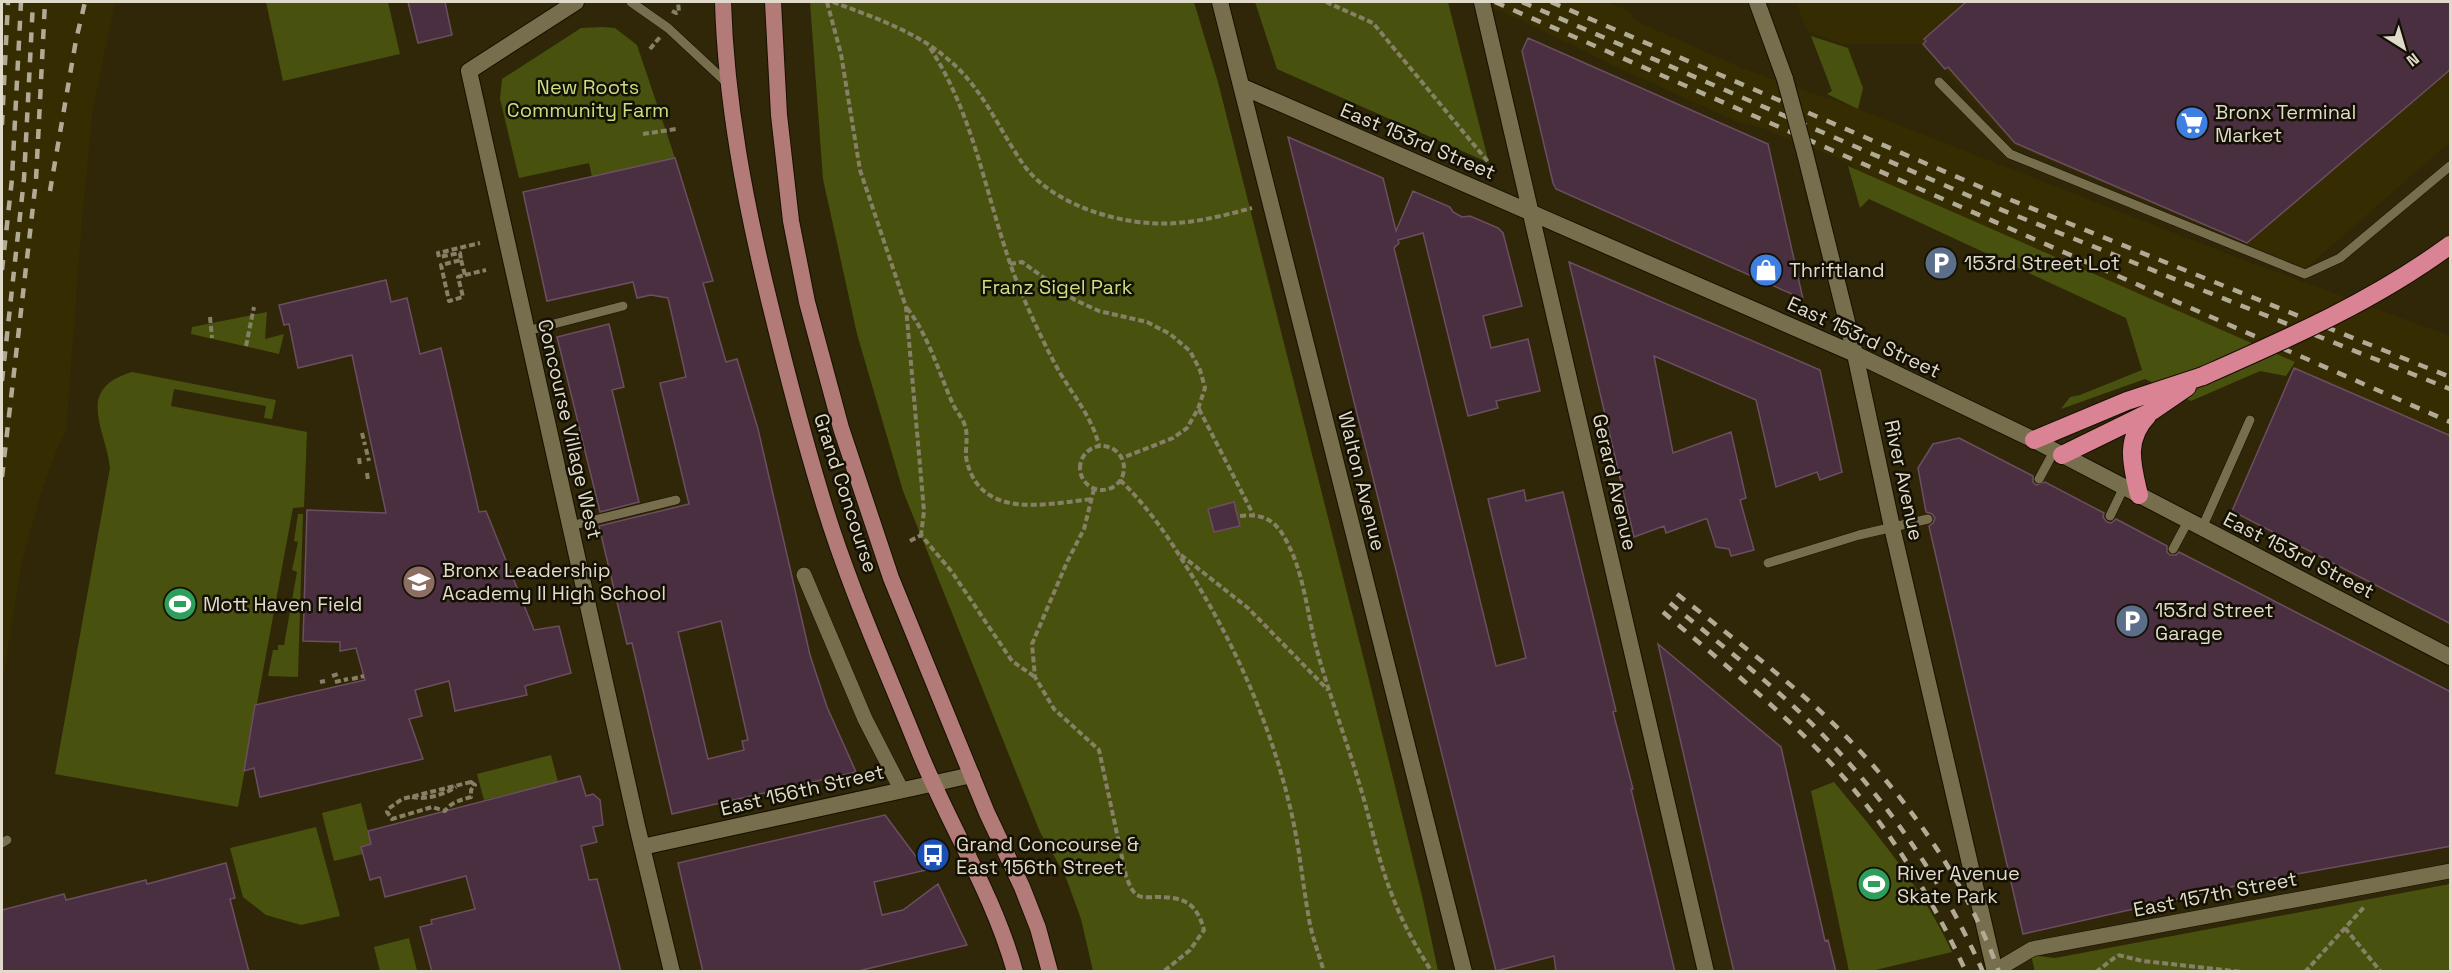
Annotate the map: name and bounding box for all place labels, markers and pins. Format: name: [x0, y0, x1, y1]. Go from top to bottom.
place label: Bronx Terminal Market: [2215, 99, 2356, 148]
supermarket icon: Bronx Terminal Market: [2174, 105, 2210, 141]
parking icon: 153rd Street Lot: [1923, 245, 1959, 281]
place label: 153rd Street Lot: [1964, 250, 2120, 276]
shop icon: Thriftland: [1748, 252, 1784, 288]
place label: Thriftland: [1789, 257, 1885, 283]
place label: Bronx Leadership Academy II High School: [442, 557, 666, 606]
school or university icon: Bronx Leadership Academy II High School: [401, 564, 437, 600]
sports icon: Mott Haven Field: [162, 586, 198, 622]
place label: Mott Haven Field: [203, 591, 362, 617]
place label: 153rd Street Garage: [2155, 597, 2274, 646]
parking icon: 153rd Street Garage: [2114, 603, 2150, 639]
place label: Grand Concourse & East 156th Street: [956, 831, 1139, 880]
bus stop icon: Grand Concourse & East 156th Street: [915, 837, 951, 873]
place label: River Avenue Skate Park: [1897, 860, 2020, 909]
sports icon: River Avenue Skate Park: [1856, 866, 1892, 902]

